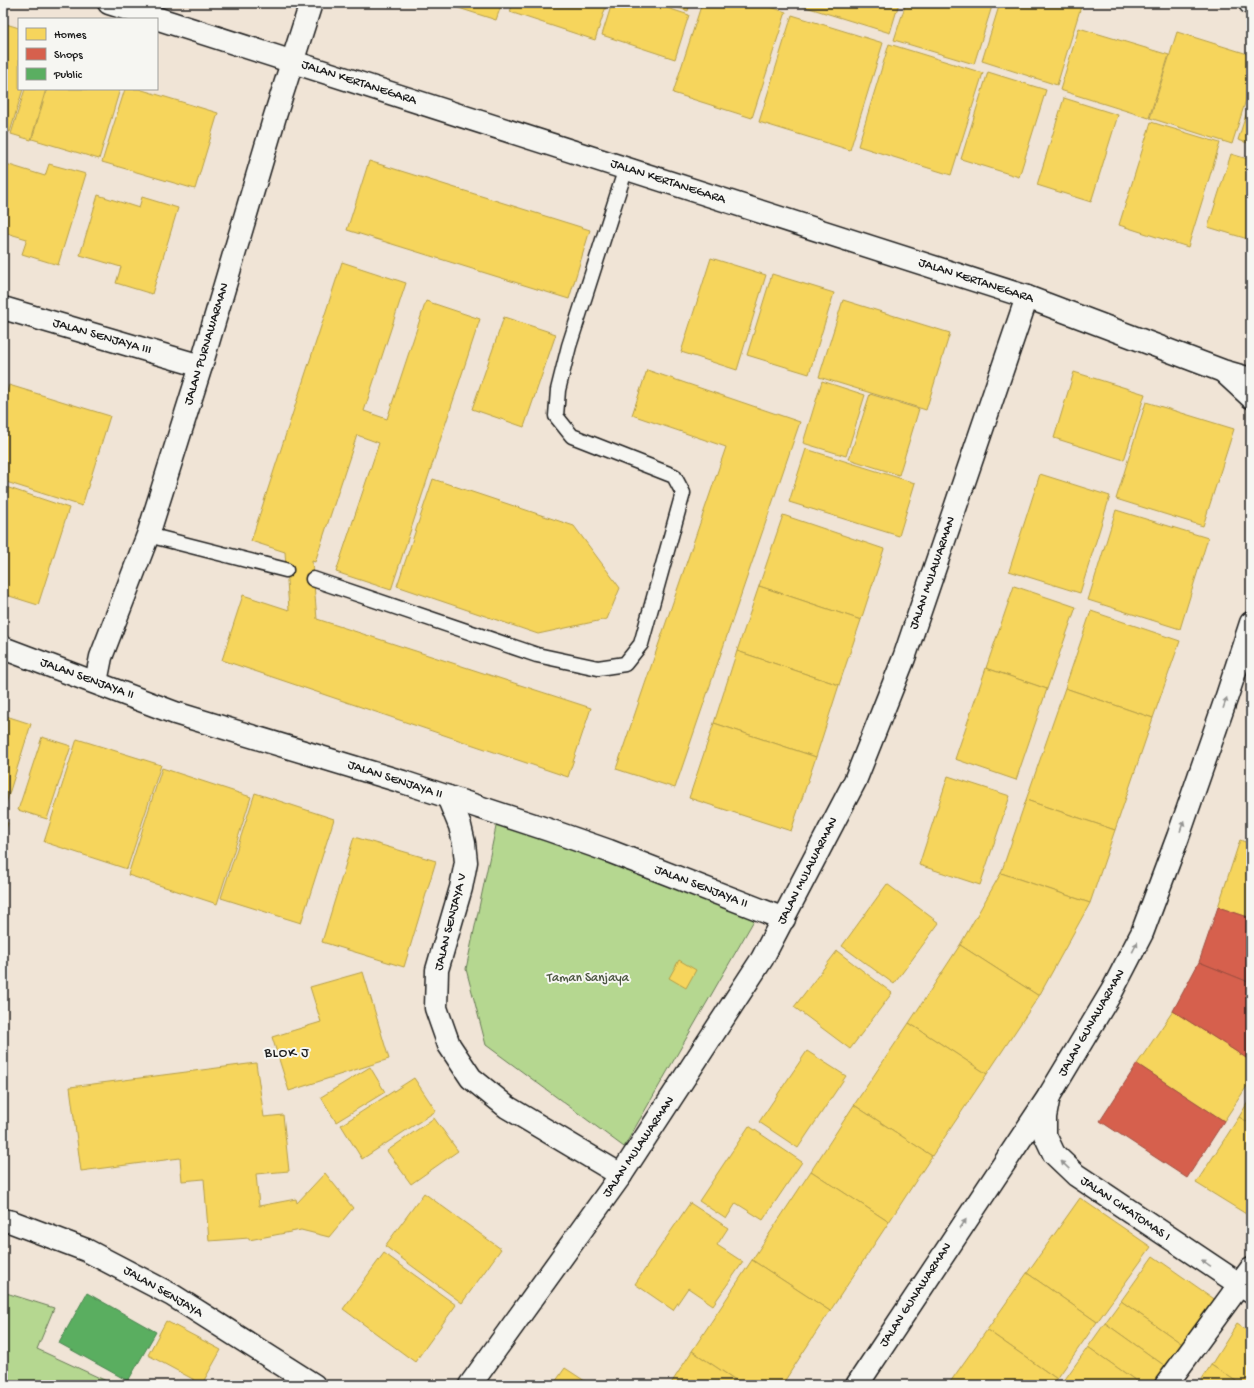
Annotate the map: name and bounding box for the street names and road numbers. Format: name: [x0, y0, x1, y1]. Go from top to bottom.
street label: JALAN KERTANEGARA: [300, 57, 420, 109]
street label: JALAN KERTANEGARA: [609, 156, 729, 208]
street label: JALAN KERTANEGARA: [917, 255, 1037, 307]
street label: JALAN PURNAWARMAN: [181, 281, 233, 407]
street label: JALAN SENJAYA III: [51, 316, 153, 358]
street label: JALAN MULAWARMAN: [907, 515, 959, 631]
street label: JALAN SENJAYA II: [38, 655, 136, 703]
street label: JALAN SENJAYA II: [346, 758, 444, 802]
street label: JALAN MULAWARMAN: [774, 815, 842, 927]
street label: JALAN SENJAYA II: [652, 862, 750, 912]
street label: JALAN SENJAYA V: [432, 872, 470, 972]
street label: JALAN GUNAWARMAN: [1055, 967, 1129, 1079]
street label: JALAN MULAWARMAN: [600, 1094, 678, 1200]
street label: JALAN CIKATOMAS I: [1077, 1173, 1173, 1245]
street label: JALAN GUNAWARMAN: [877, 1240, 955, 1350]
street label: JALAN SENJAYA: [121, 1263, 207, 1322]

